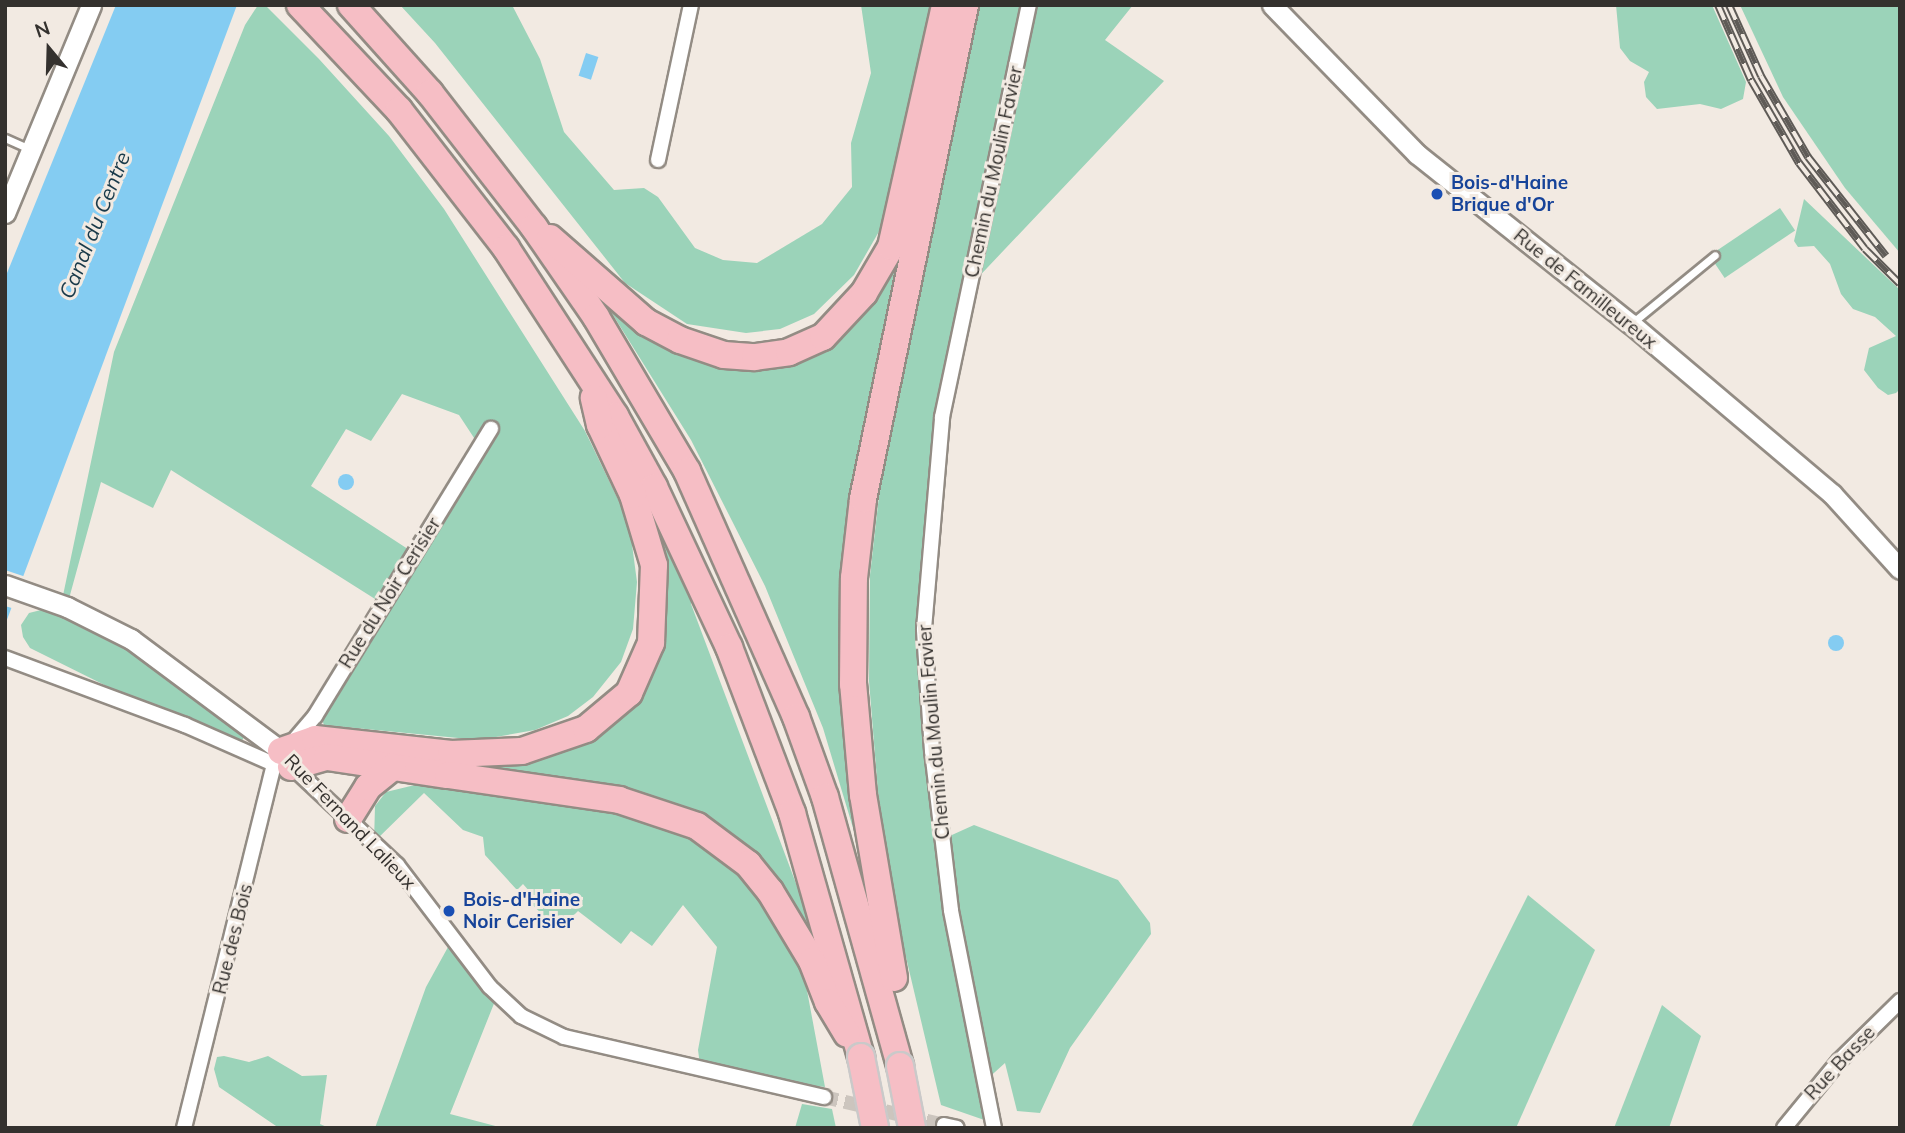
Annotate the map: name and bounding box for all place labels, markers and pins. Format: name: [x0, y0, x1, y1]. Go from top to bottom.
place label: Bois-d'Haine Brique d'Or: [1451, 172, 1568, 216]
marker: Bois-d'Haine Brique d'Or: [1429, 186, 1445, 202]
place label: Bois-d'Haine Noir Cerisier: [463, 889, 580, 933]
marker: Bois-d'Haine Noir Cerisier: [441, 903, 457, 919]

